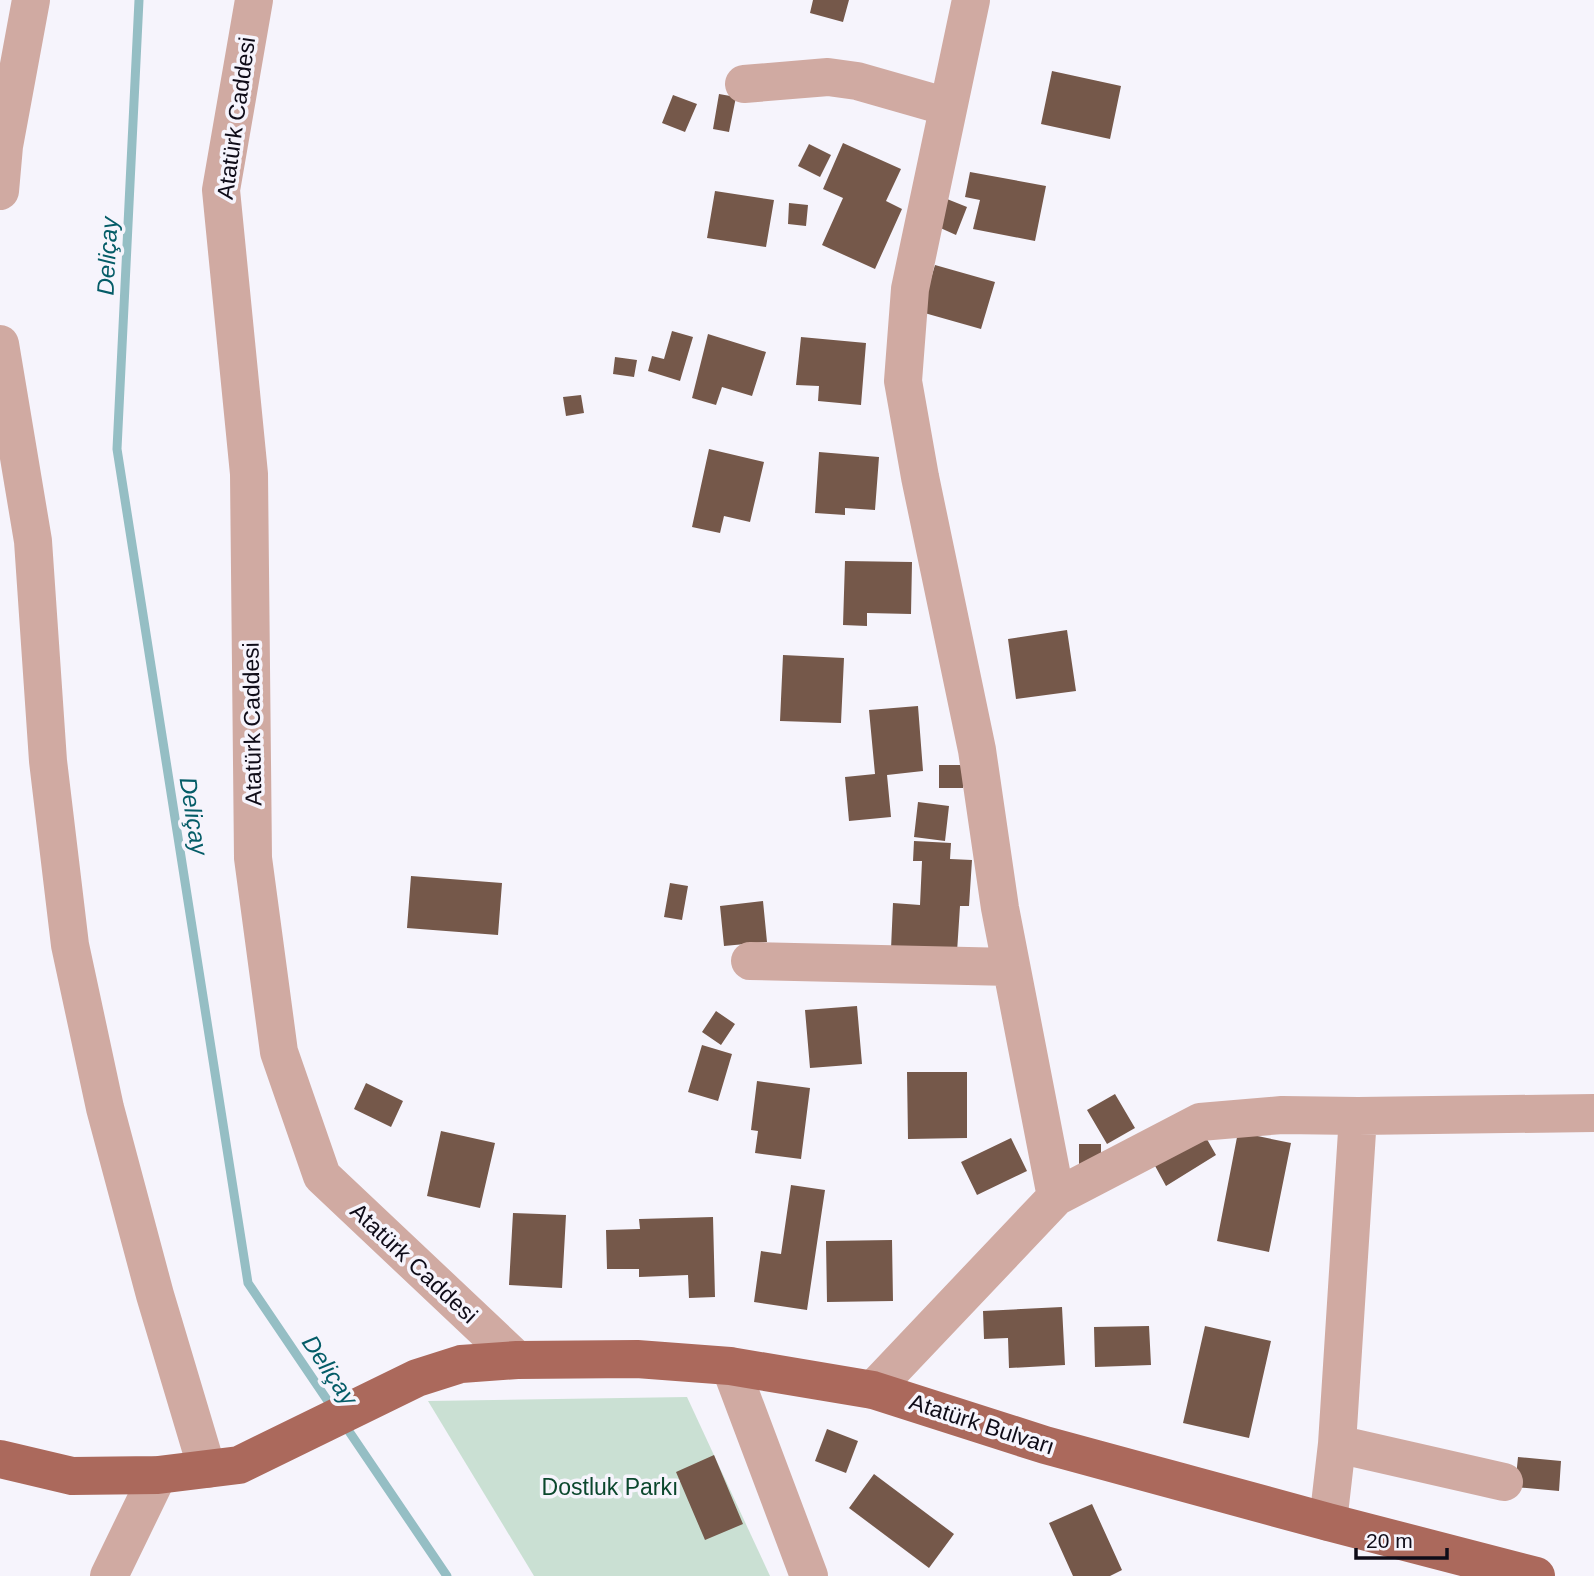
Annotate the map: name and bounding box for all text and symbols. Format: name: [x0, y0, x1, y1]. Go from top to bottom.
street label: Atatürk Caddesi: [212, 35, 260, 201]
water label: Deliçay: [91, 214, 123, 296]
street label: Atatürk Caddesi: [238, 642, 266, 806]
water label: Deliçay: [175, 775, 214, 859]
street label: Atatürk Caddesi: [345, 1198, 483, 1328]
water label: Deliçay: [297, 1330, 364, 1412]
street label: Atatürk Bulvarı: [906, 1388, 1058, 1460]
park label: Dostluk Parkı: [542, 1474, 678, 1500]
scale bar: [1356, 1516, 1447, 1560]
text: 20 m: [1366, 1529, 1413, 1552]

